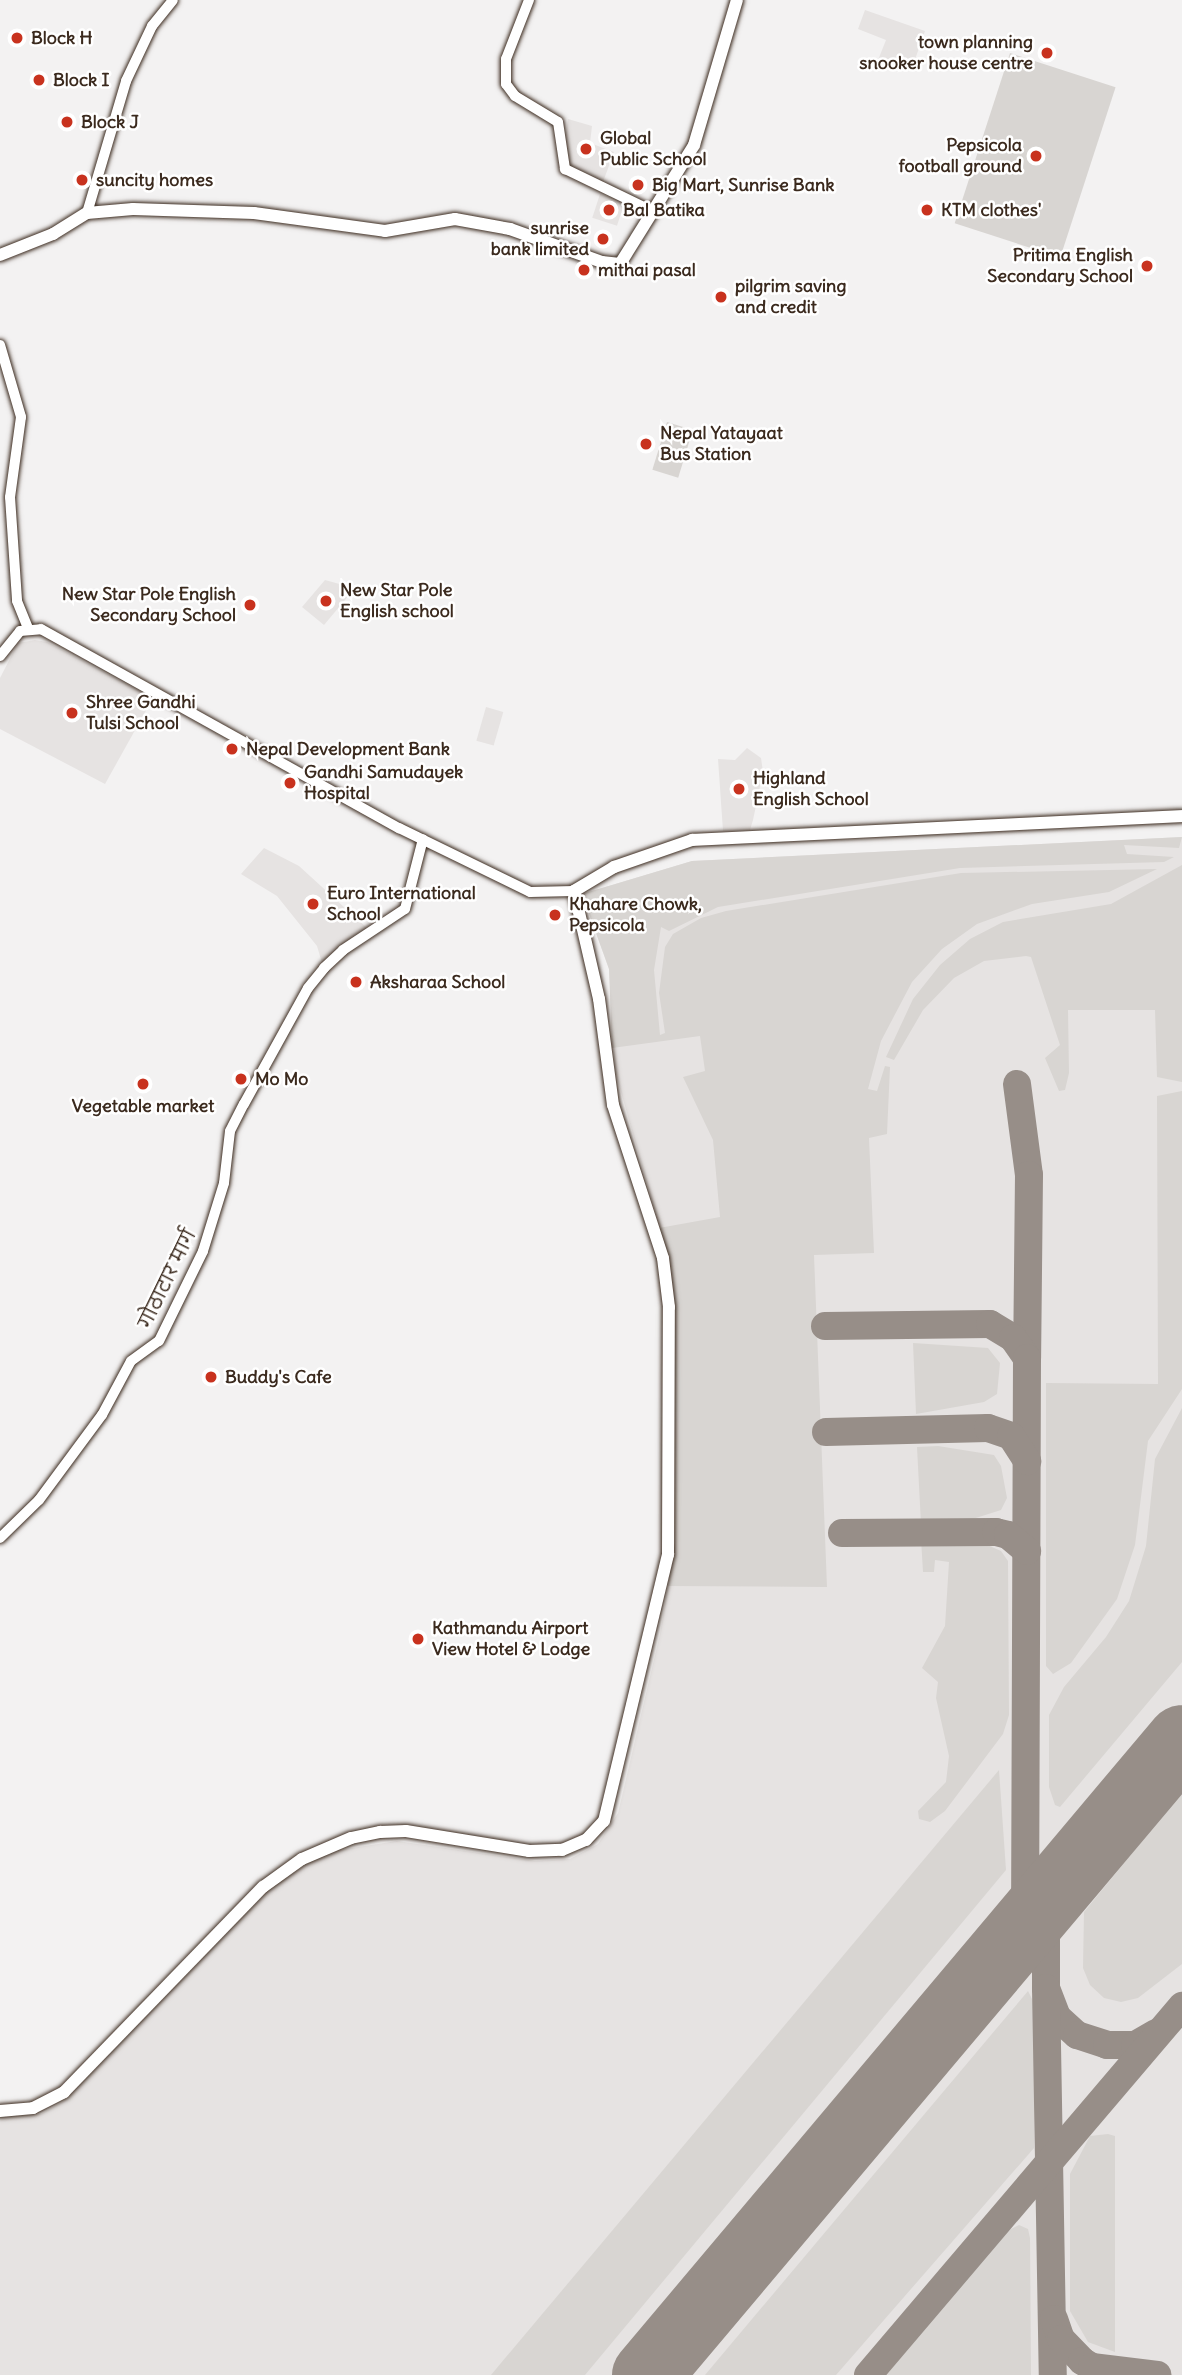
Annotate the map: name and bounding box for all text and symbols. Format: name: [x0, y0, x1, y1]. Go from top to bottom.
place label: Block H: [31, 27, 92, 49]
marker: Block H: [9, 30, 25, 46]
place label: town planning snooker house centre: [859, 32, 1033, 74]
marker: town planning snooker house centre: [1039, 45, 1055, 61]
place label: Block I: [53, 69, 109, 91]
marker: Block I: [31, 72, 47, 88]
place label: Block J: [81, 111, 139, 133]
marker: Block J: [59, 114, 75, 130]
place label: Global Public School: [600, 128, 707, 170]
place label: Pepsicola football ground: [899, 135, 1022, 178]
marker: Global Public School: [578, 141, 594, 157]
marker: Pepsicola football ground: [1028, 148, 1044, 164]
place label: suncity homes: [96, 169, 213, 191]
marker: suncity homes: [74, 172, 90, 188]
place label: Big Mart, Sunrise Bank: [652, 174, 835, 196]
marker: Big Mart, Sunrise Bank: [630, 177, 646, 193]
place label: Bal Batika: [623, 199, 705, 221]
place label: KTM clothes': [941, 199, 1041, 221]
marker: Bal Batika: [601, 202, 617, 218]
marker: KTM clothes': [919, 202, 935, 218]
place label: sunrise bank limited: [491, 218, 589, 260]
marker: sunrise bank limited: [595, 231, 611, 247]
place label: Pritima English Secondary School: [987, 245, 1133, 288]
marker: Pritima English Secondary School: [1139, 258, 1155, 274]
place label: mithai pasal: [598, 259, 696, 281]
marker: mithai pasal: [576, 262, 592, 278]
place label: pilgrim saving and credit: [735, 276, 847, 318]
marker: pilgrim saving and credit: [713, 289, 729, 305]
place label: Nepal Yatayaat Bus Station: [660, 423, 783, 466]
marker: Nepal Yatayaat Bus Station: [638, 436, 654, 452]
place label: New Star Pole English school: [340, 580, 454, 622]
place label: New Star Pole English Secondary School: [62, 584, 236, 626]
marker: New Star Pole English school: [318, 593, 334, 609]
marker: New Star Pole English Secondary School: [242, 597, 258, 613]
place label: Shree Gandhi Tulsi School: [86, 692, 196, 734]
marker: Shree Gandhi Tulsi School: [64, 705, 80, 721]
place label: Nepal Development Bank: [246, 738, 450, 760]
marker: Nepal Development Bank: [224, 741, 240, 757]
place label: Gandhi Samudayek Hospital: [304, 762, 463, 804]
place label: Highland English School: [753, 768, 869, 810]
marker: Gandhi Samudayek Hospital: [282, 775, 298, 791]
marker: Highland English School: [731, 781, 747, 797]
place label: Euro International School: [327, 883, 476, 926]
place label: Khahare Chowk, Pepsicola: [569, 894, 702, 936]
marker: Euro International School: [305, 896, 321, 912]
marker: Khahare Chowk, Pepsicola: [547, 907, 563, 923]
place label: Aksharaa School: [370, 971, 505, 993]
marker: Aksharaa School: [348, 974, 364, 990]
place label: Mo Mo: [255, 1068, 308, 1090]
marker: Mo Mo: [233, 1071, 249, 1087]
marker: Vegetable market: [135, 1076, 151, 1092]
place label: Vegetable market: [72, 1095, 214, 1117]
street label: गोठाटार मार्ग: [135, 1226, 201, 1332]
place label: Buddy's Cafe: [225, 1366, 332, 1388]
marker: Buddy's Cafe: [203, 1369, 219, 1385]
place label: Kathmandu Airport View Hotel & Lodge: [432, 1618, 590, 1660]
marker: Kathmandu Airport View Hotel & Lodge: [410, 1631, 426, 1647]

